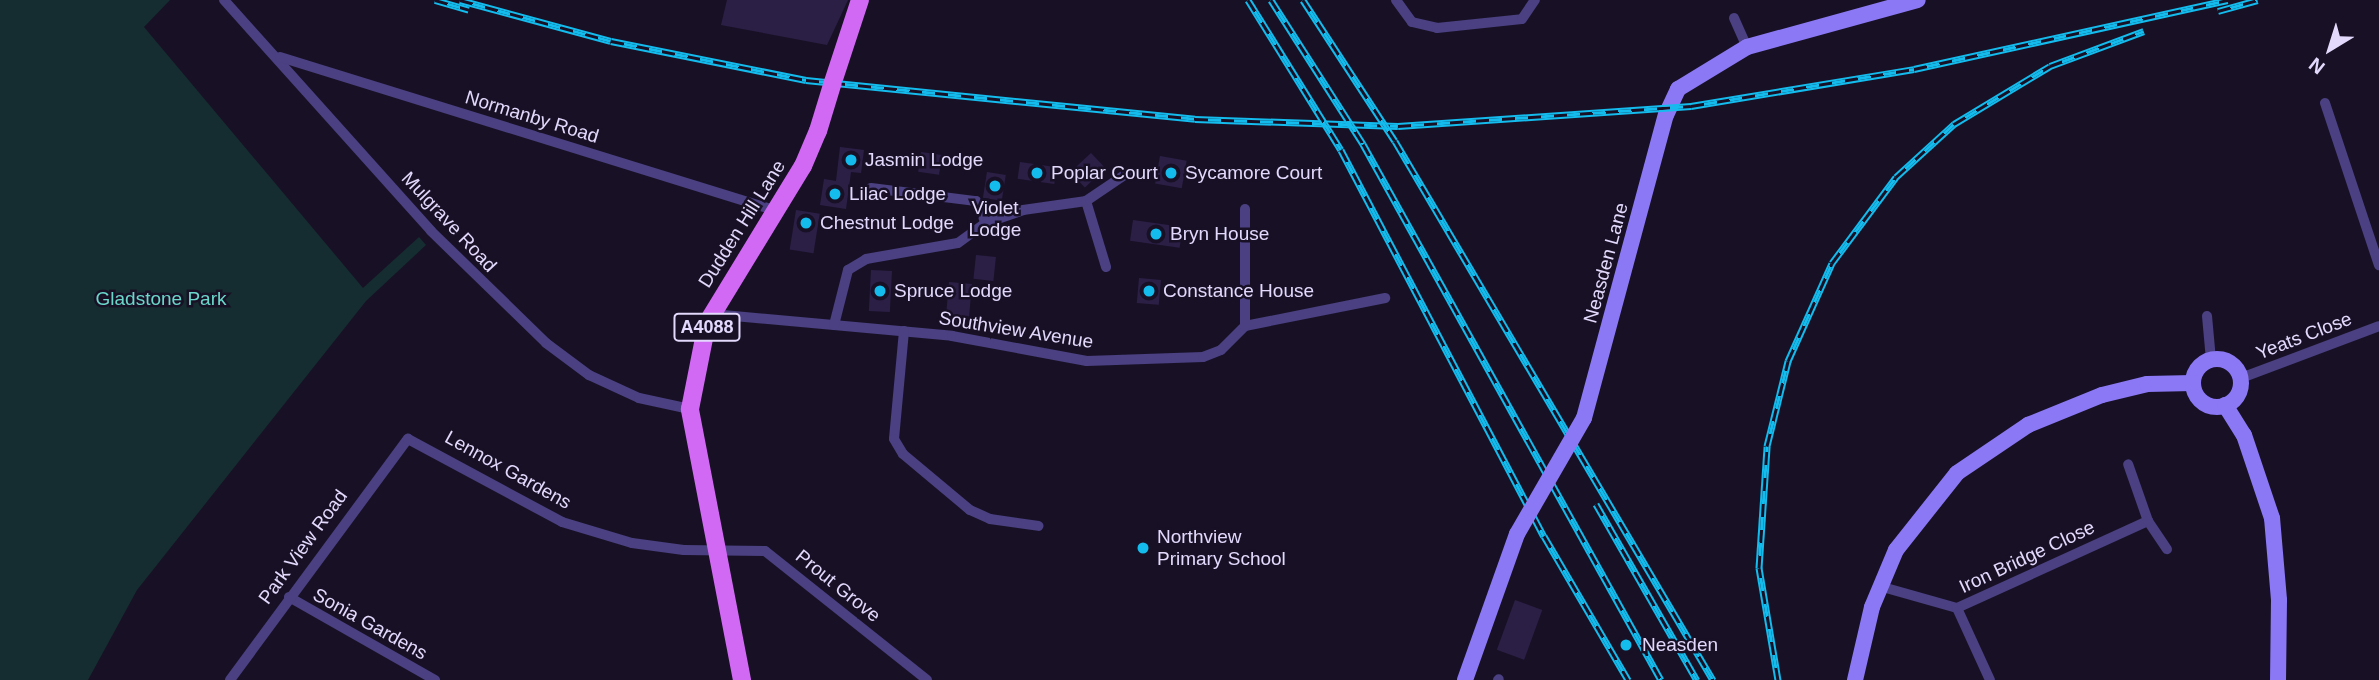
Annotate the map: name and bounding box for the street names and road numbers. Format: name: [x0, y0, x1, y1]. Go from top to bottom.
street label: Normanby Road: [463, 86, 601, 148]
street label: Dudden Hill Lane: [694, 156, 790, 292]
street label: Mulgrave Road: [397, 167, 501, 277]
street label: Neasden Lane: [1579, 200, 1633, 326]
street label: Southview Avenue: [937, 306, 1095, 354]
street label: Yeats Close: [2253, 307, 2355, 365]
road number: A4088: [672, 312, 742, 342]
street label: Lennox Gardens: [441, 426, 575, 514]
street label: Park View Road: [254, 485, 352, 609]
street label: Iron Bridge Close: [1956, 516, 2098, 598]
street label: Prout Grove: [791, 545, 885, 627]
street label: Sonia Gardens: [309, 583, 431, 665]

